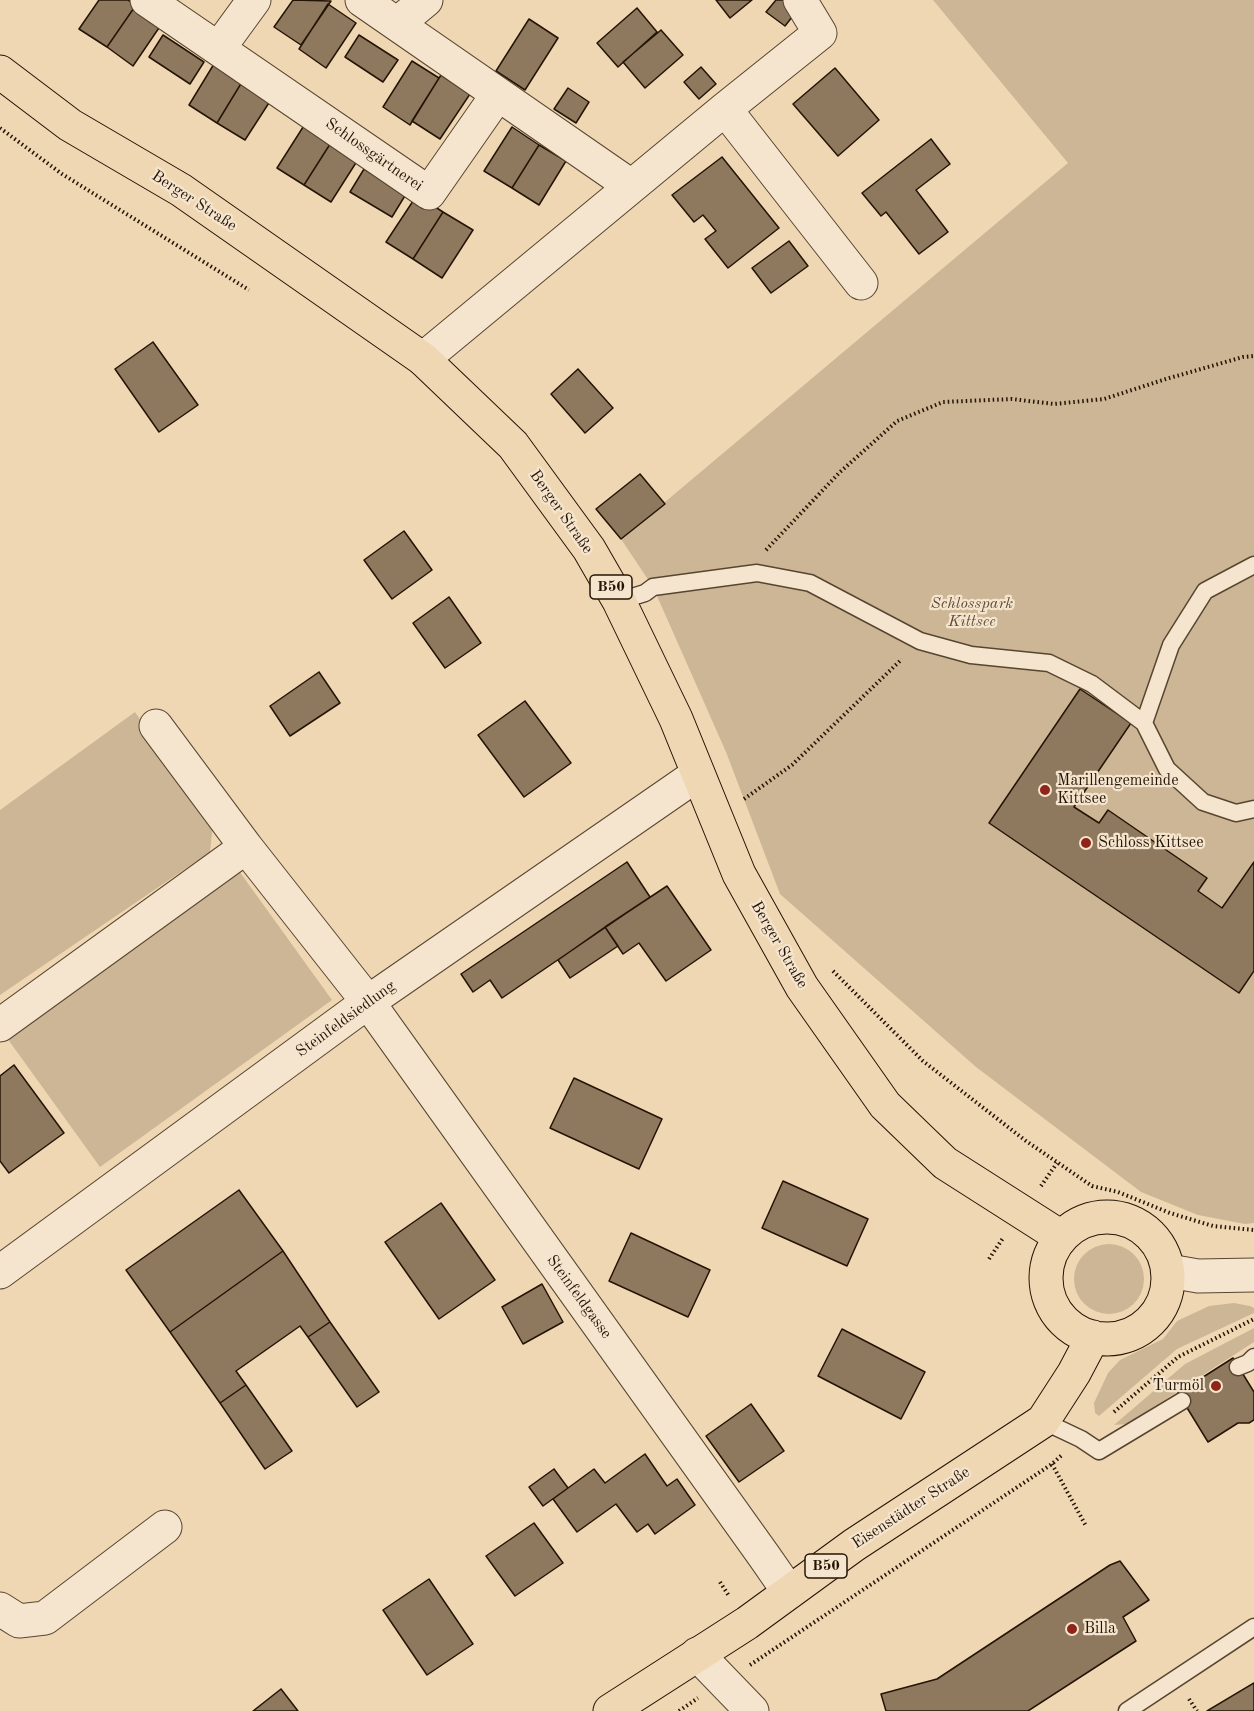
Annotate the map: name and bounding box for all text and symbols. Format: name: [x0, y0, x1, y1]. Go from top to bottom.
street label: Schlossgärtnerei: [322, 114, 426, 196]
street label: Berger Straße: [148, 166, 240, 236]
street label: Berger Straße: [525, 466, 597, 558]
road number: B50: [590, 575, 632, 599]
park label: Schlosspark Kittsee: [931, 594, 1013, 632]
place label: Marillengemeinde Kittsee: [1057, 771, 1179, 809]
marker: Marillengemeinde Kittsee: [1038, 783, 1052, 797]
place label: Schloss Kittsee: [1098, 833, 1204, 853]
marker: Schloss Kittsee: [1079, 836, 1093, 850]
street label: Berger Straße: [746, 898, 812, 992]
street label: Steinfeldsiedlung: [293, 976, 399, 1062]
street label: Steinfeldgasse: [542, 1251, 616, 1343]
place label: Turmöl: [1153, 1376, 1204, 1396]
marker: Turmöl: [1209, 1379, 1223, 1393]
street label: Eisenstädter Straße: [848, 1463, 974, 1553]
road number: B50: [805, 1554, 847, 1578]
place label: Billa: [1084, 1619, 1116, 1639]
marker: Billa: [1065, 1622, 1079, 1636]

